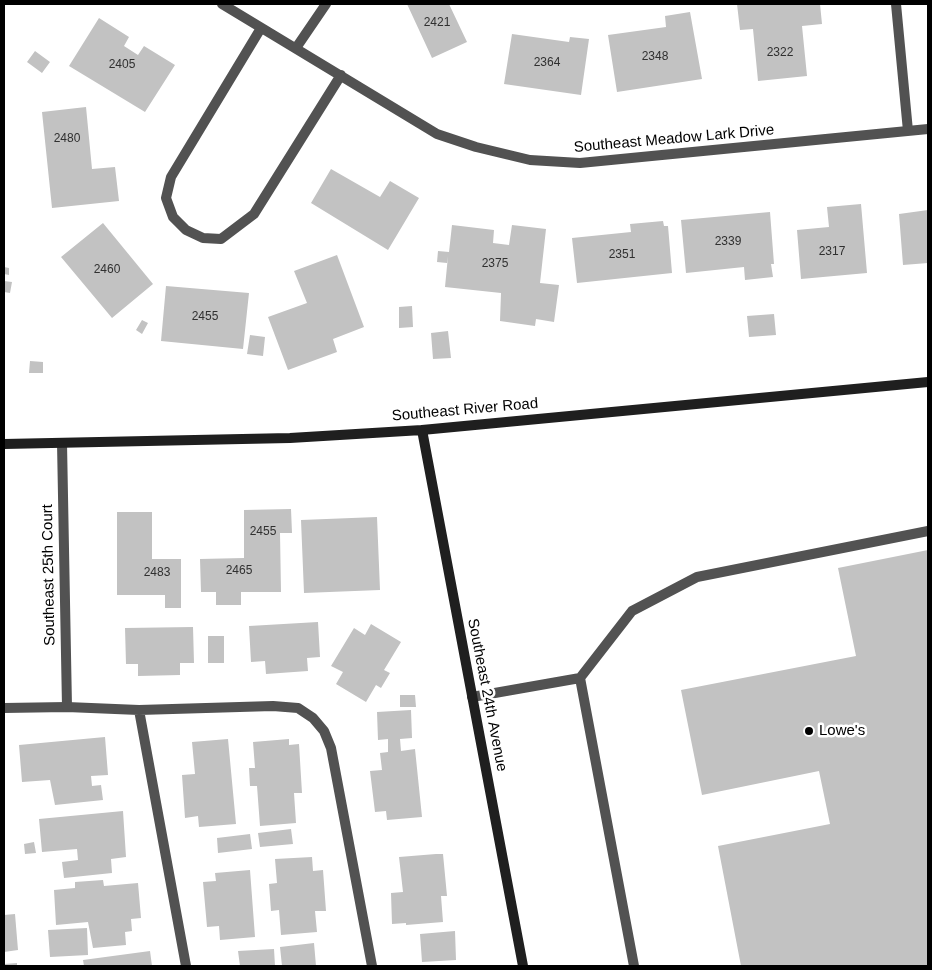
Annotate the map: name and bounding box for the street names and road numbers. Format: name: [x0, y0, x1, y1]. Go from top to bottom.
street label: Southeast Meadow Lark Drive: [573, 121, 775, 157]
street label: Southeast River Road: [391, 395, 539, 425]
street label: Southeast 25th Court: [39, 504, 59, 646]
street label: Southeast 24th Avenue: [463, 617, 511, 773]

